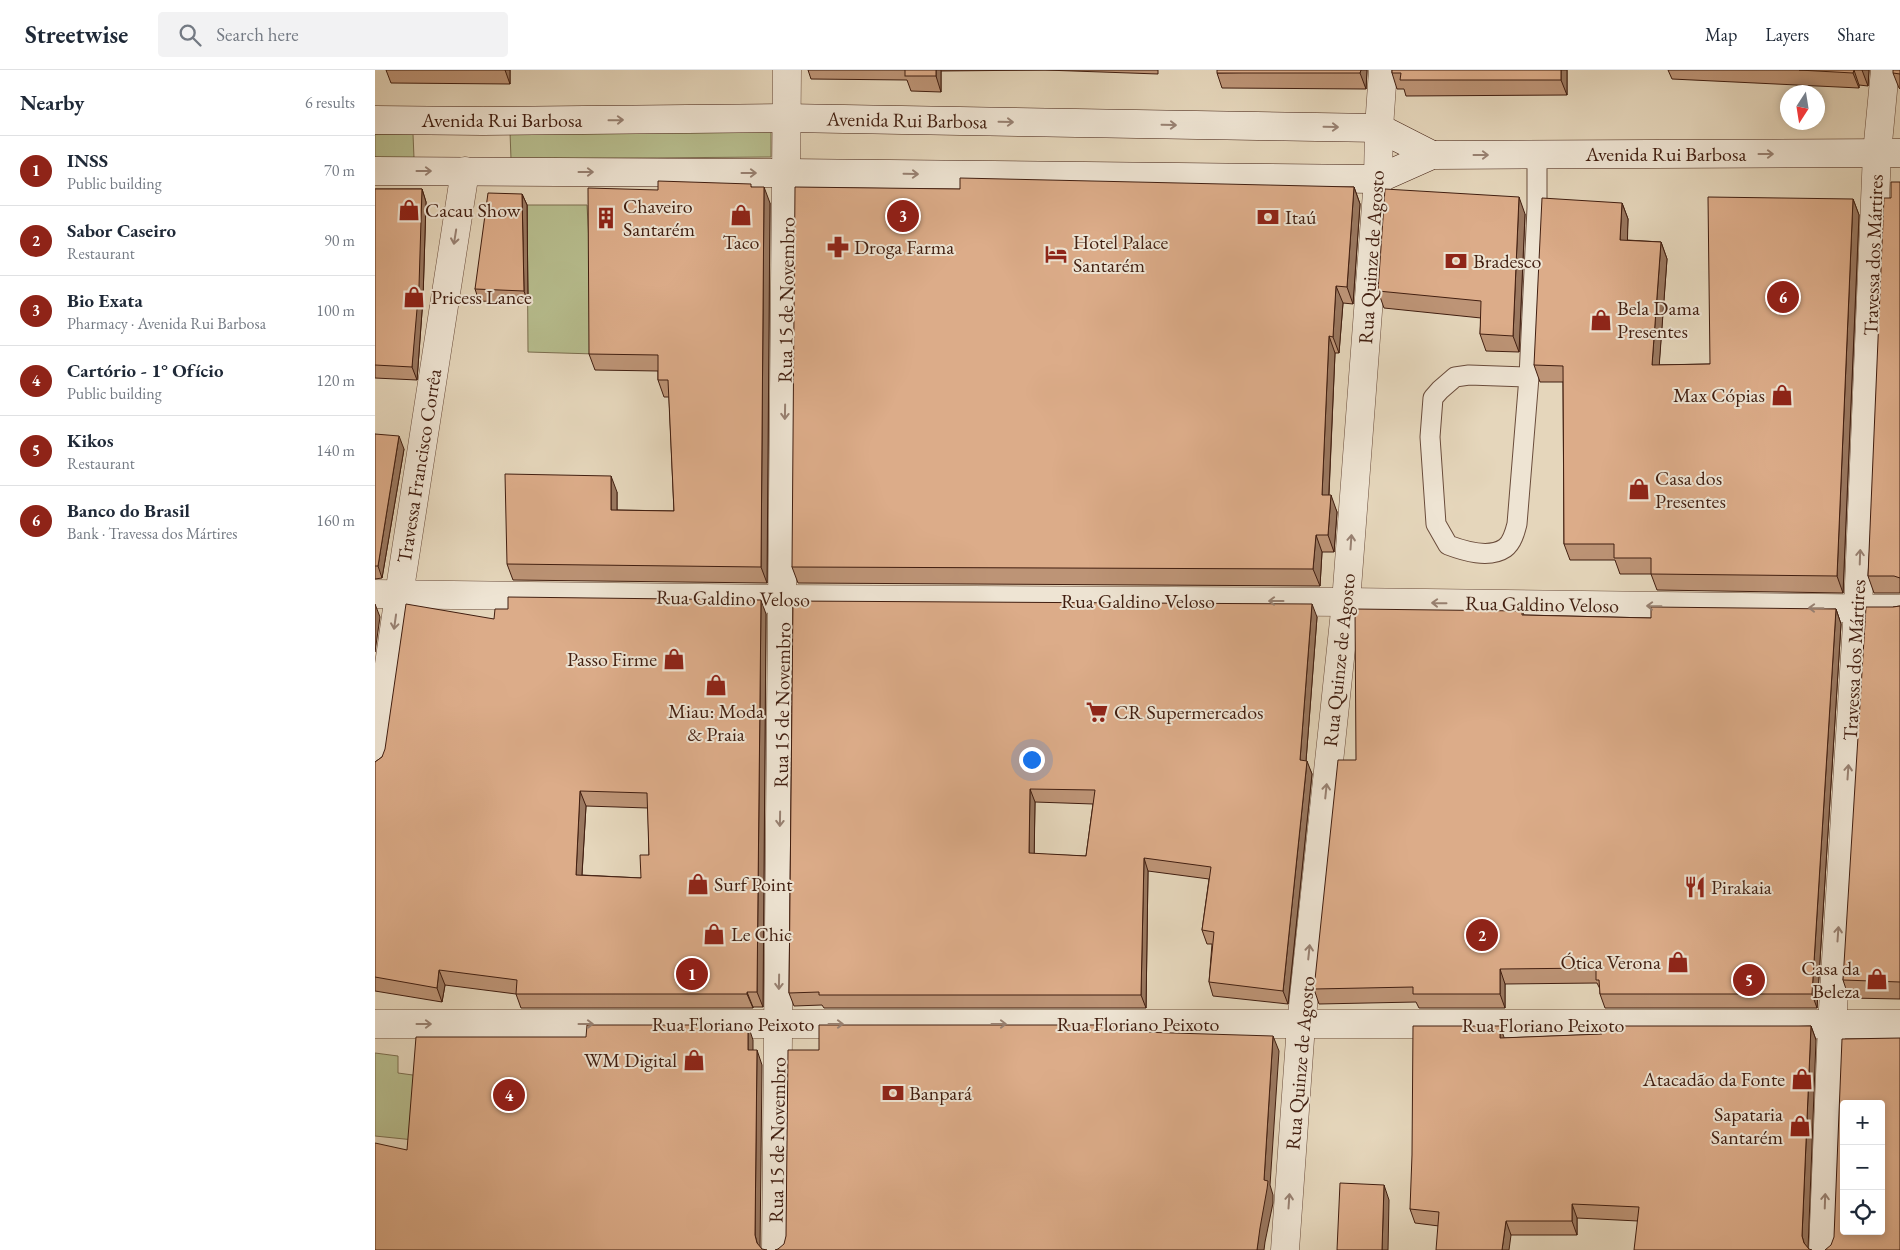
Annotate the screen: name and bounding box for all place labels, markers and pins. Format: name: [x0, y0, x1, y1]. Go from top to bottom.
place label: Chaveiro Santarém: [623, 193, 696, 242]
shop icon: Cacau Show: [396, 197, 422, 223]
place label: Cacau Show: [425, 197, 521, 223]
pin: 3: [887, 197, 919, 235]
shop icon: Taco: [728, 202, 754, 228]
bank icon: Itaú: [1255, 204, 1281, 230]
place label: Itaú: [1285, 204, 1317, 230]
building icon: Chaveiro Santarém: [593, 205, 619, 231]
place label: Taco: [723, 229, 760, 255]
place label: Hotel Palace Santarém: [1073, 229, 1169, 278]
pharmacy icon: Droga Farma: [825, 234, 851, 260]
place label: Droga Farma: [854, 234, 954, 260]
hotel icon: Hotel Palace Santarém: [1043, 241, 1069, 267]
bank icon: Bradesco: [1443, 248, 1469, 274]
place label: Bradesco: [1473, 248, 1542, 274]
pin: 6: [1767, 278, 1799, 316]
shop icon: Pricess Lance: [401, 284, 427, 310]
place label: Pricess Lance: [431, 284, 532, 310]
place label: Bela Dama Presentes: [1617, 295, 1700, 344]
shop icon: Bela Dama Presentes: [1588, 307, 1614, 333]
place label: Max Cópias: [1673, 382, 1765, 408]
shop icon: Max Cópias: [1769, 382, 1795, 408]
place label: Casa dos Presentes: [1655, 465, 1726, 514]
shop icon: Casa dos Presentes: [1626, 476, 1652, 502]
place label: Passo Firme: [567, 646, 657, 672]
shop icon: Passo Firme: [661, 646, 687, 672]
shop icon: Miau: Moda & Praia: [703, 672, 729, 698]
place label: Miau: Moda & Praia: [668, 698, 764, 747]
supermarket icon: CR Supermercados: [1084, 699, 1110, 725]
place label: CR Supermercados: [1114, 699, 1264, 725]
shop icon: Surf Point: [685, 871, 711, 897]
place label: Surf Point: [714, 871, 793, 897]
restaurant icon: Pirakaia: [1682, 874, 1708, 900]
place label: Pirakaia: [1711, 874, 1772, 900]
pin: 2: [1466, 916, 1498, 954]
shop icon: Le Chic: [701, 921, 727, 947]
place label: Le Chic: [731, 921, 792, 947]
place label: Ótica Verona: [1560, 949, 1661, 975]
shop icon: Ótica Verona: [1665, 949, 1691, 975]
pin: 1: [676, 955, 708, 993]
place label: Casa da Beleza: [1801, 955, 1860, 1004]
pin: 5: [1733, 961, 1765, 999]
shop icon: Casa da Beleza: [1864, 966, 1890, 992]
place label: WM Digital: [584, 1047, 677, 1073]
shop icon: WM Digital: [681, 1047, 707, 1073]
place label: Atacadão da Fonte: [1642, 1066, 1785, 1092]
shop icon: Atacadão da Fonte: [1789, 1066, 1815, 1092]
pin: 4: [493, 1076, 525, 1114]
bank icon: Banpará: [880, 1080, 906, 1106]
place label: Banpará: [909, 1080, 972, 1106]
place label: Sapataria Santarém: [1711, 1101, 1783, 1150]
shop icon: Sapataria Santarém: [1787, 1113, 1813, 1139]

